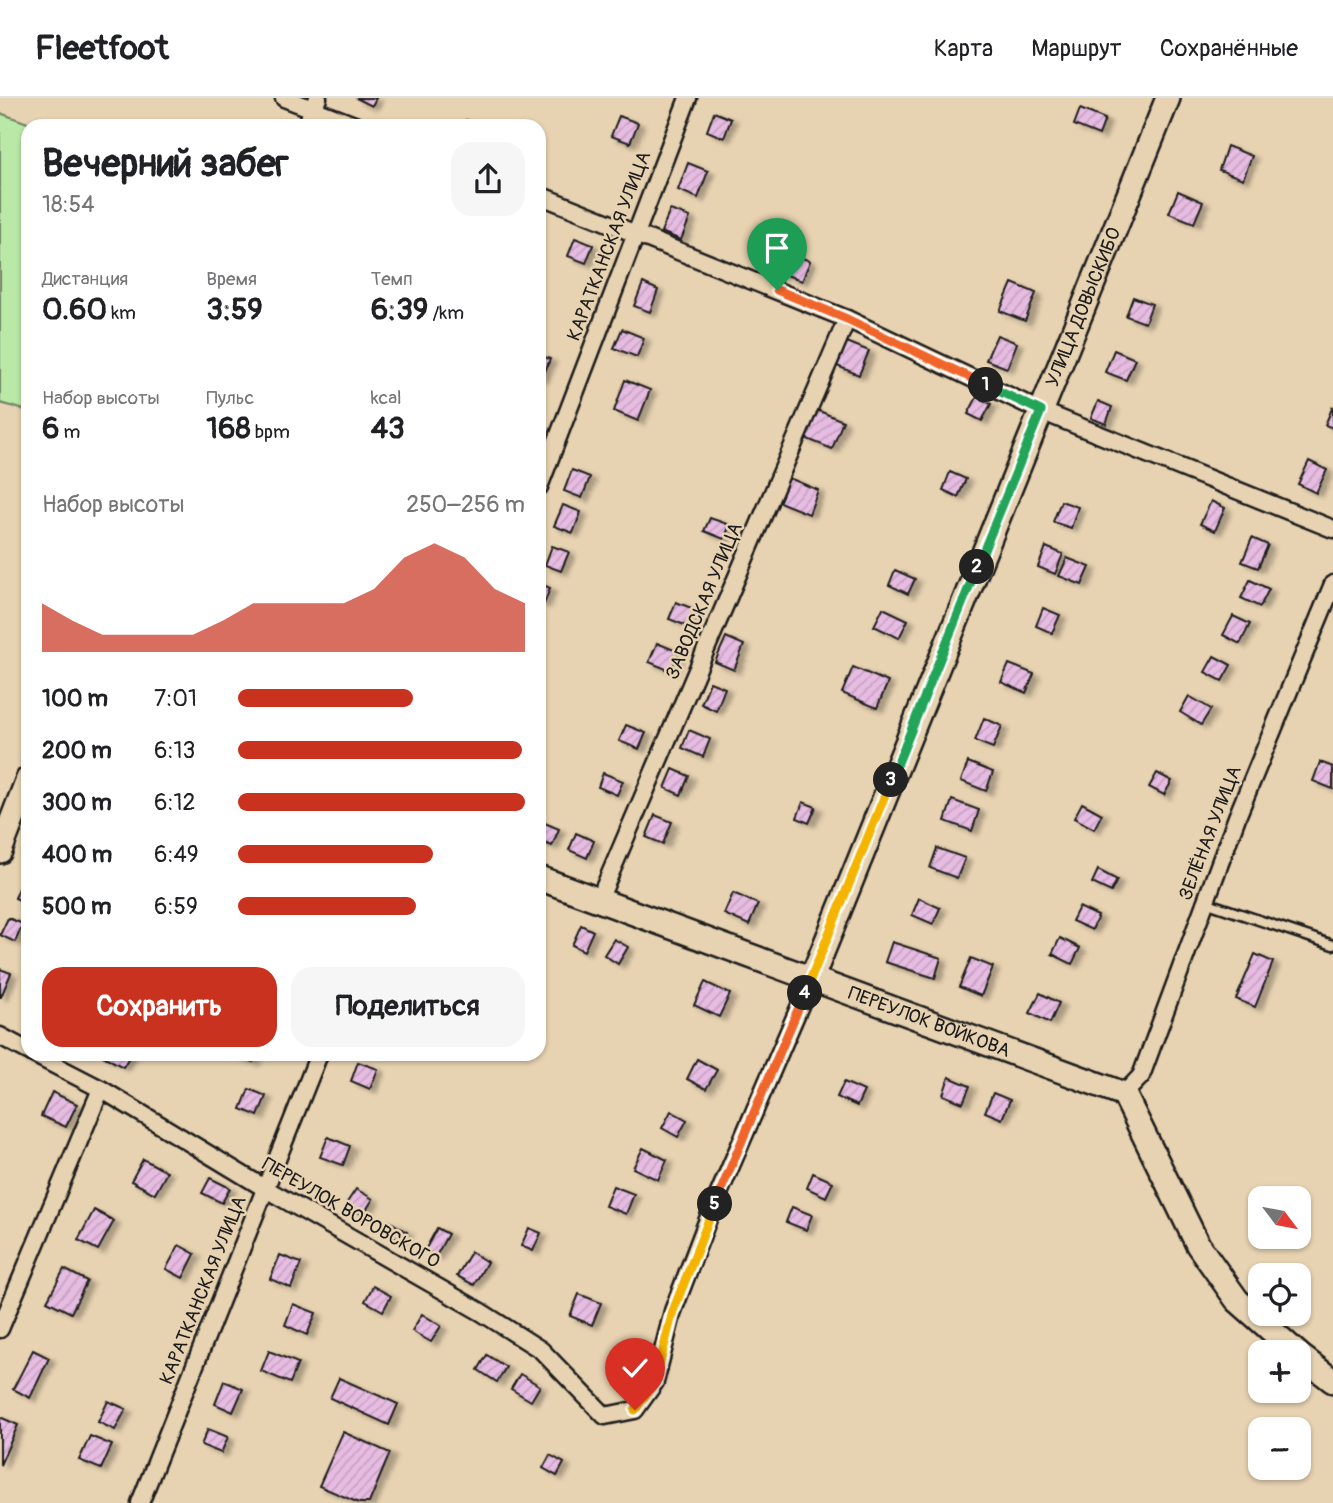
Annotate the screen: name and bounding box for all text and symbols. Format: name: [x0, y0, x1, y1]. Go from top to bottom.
text: Fleetfoot: [35, 28, 169, 69]
text: Карта: [934, 34, 993, 63]
text: Маршрут: [1031, 34, 1122, 63]
text: Сохранённые: [1160, 34, 1298, 63]
text: Вечерний забег: [42, 140, 289, 188]
button: share: [451, 142, 525, 216]
street label: КАРАТКАНСКАЯ УЛИЦА: [562, 148, 656, 344]
text: 18:54: [42, 190, 95, 219]
pin: [747, 218, 807, 290]
street label: УЛИЦА ДОВЫСКИБО: [1040, 224, 1126, 390]
icon: arrive: [758, 229, 796, 267]
text: Дистанция: [42, 267, 128, 291]
text: Время: [206, 267, 257, 291]
text: Темп: [371, 267, 413, 291]
text: 0.60: [42, 291, 107, 328]
text: 3:59: [206, 291, 263, 328]
text: 6:39: [371, 291, 428, 328]
text: km: [107, 301, 136, 325]
text: /km: [428, 301, 464, 325]
pin: 1: [968, 368, 1004, 402]
text: 1: [982, 372, 989, 396]
text: Набор высоты: [42, 386, 160, 410]
text: Пульс: [206, 386, 254, 410]
text: kcal: [371, 386, 402, 410]
text: 6: [42, 410, 59, 447]
text: 168: [206, 410, 251, 447]
text: 43: [371, 410, 405, 447]
text: m: [59, 420, 80, 444]
text: bpm: [251, 420, 290, 444]
text: Набор высоты: [42, 490, 184, 519]
text: 250–256 m: [406, 490, 525, 519]
street label: ЗАВОДСКАЯ УЛИЦА: [660, 519, 748, 683]
pin: 2: [960, 550, 995, 584]
text: 2: [971, 554, 982, 578]
text: 100 m: [42, 684, 108, 713]
text: 7:01: [154, 684, 197, 713]
text: 200 m: [42, 736, 112, 765]
text: 6:13: [154, 736, 195, 765]
pin: 3: [874, 762, 908, 798]
street label: ЗЕЛЁНАЯ УЛИЦА: [1173, 762, 1247, 904]
text: 3: [885, 767, 896, 791]
text: 300 m: [42, 788, 112, 817]
text: 6:12: [154, 788, 195, 817]
text: 400 m: [42, 840, 112, 869]
text: 6:49: [154, 840, 199, 869]
text: 500 m: [42, 892, 111, 921]
text: 6:59: [154, 892, 198, 921]
button: Сохранить: [42, 967, 277, 1047]
button: Поделиться: [291, 967, 525, 1047]
pin: 4: [788, 976, 822, 1010]
text: 4: [799, 980, 810, 1004]
street label: ПЕРЕУЛОК ВОЙКОВА: [845, 981, 1014, 1063]
street label: ПЕРЕУЛОК ВОРОВСКОГО: [258, 1152, 444, 1274]
pin: 5: [698, 1186, 732, 1222]
north arrow: [1248, 1186, 1311, 1250]
map controls: [1248, 1186, 1311, 1480]
text: 5: [709, 1191, 720, 1215]
street label: КАРАТКАНСКАЯ УЛИЦА: [154, 1192, 252, 1388]
button: locate: [1248, 1263, 1311, 1326]
pin: [605, 1338, 665, 1410]
button: +: [1248, 1340, 1311, 1403]
icon: check: [616, 1349, 654, 1387]
button: −: [1248, 1417, 1311, 1480]

